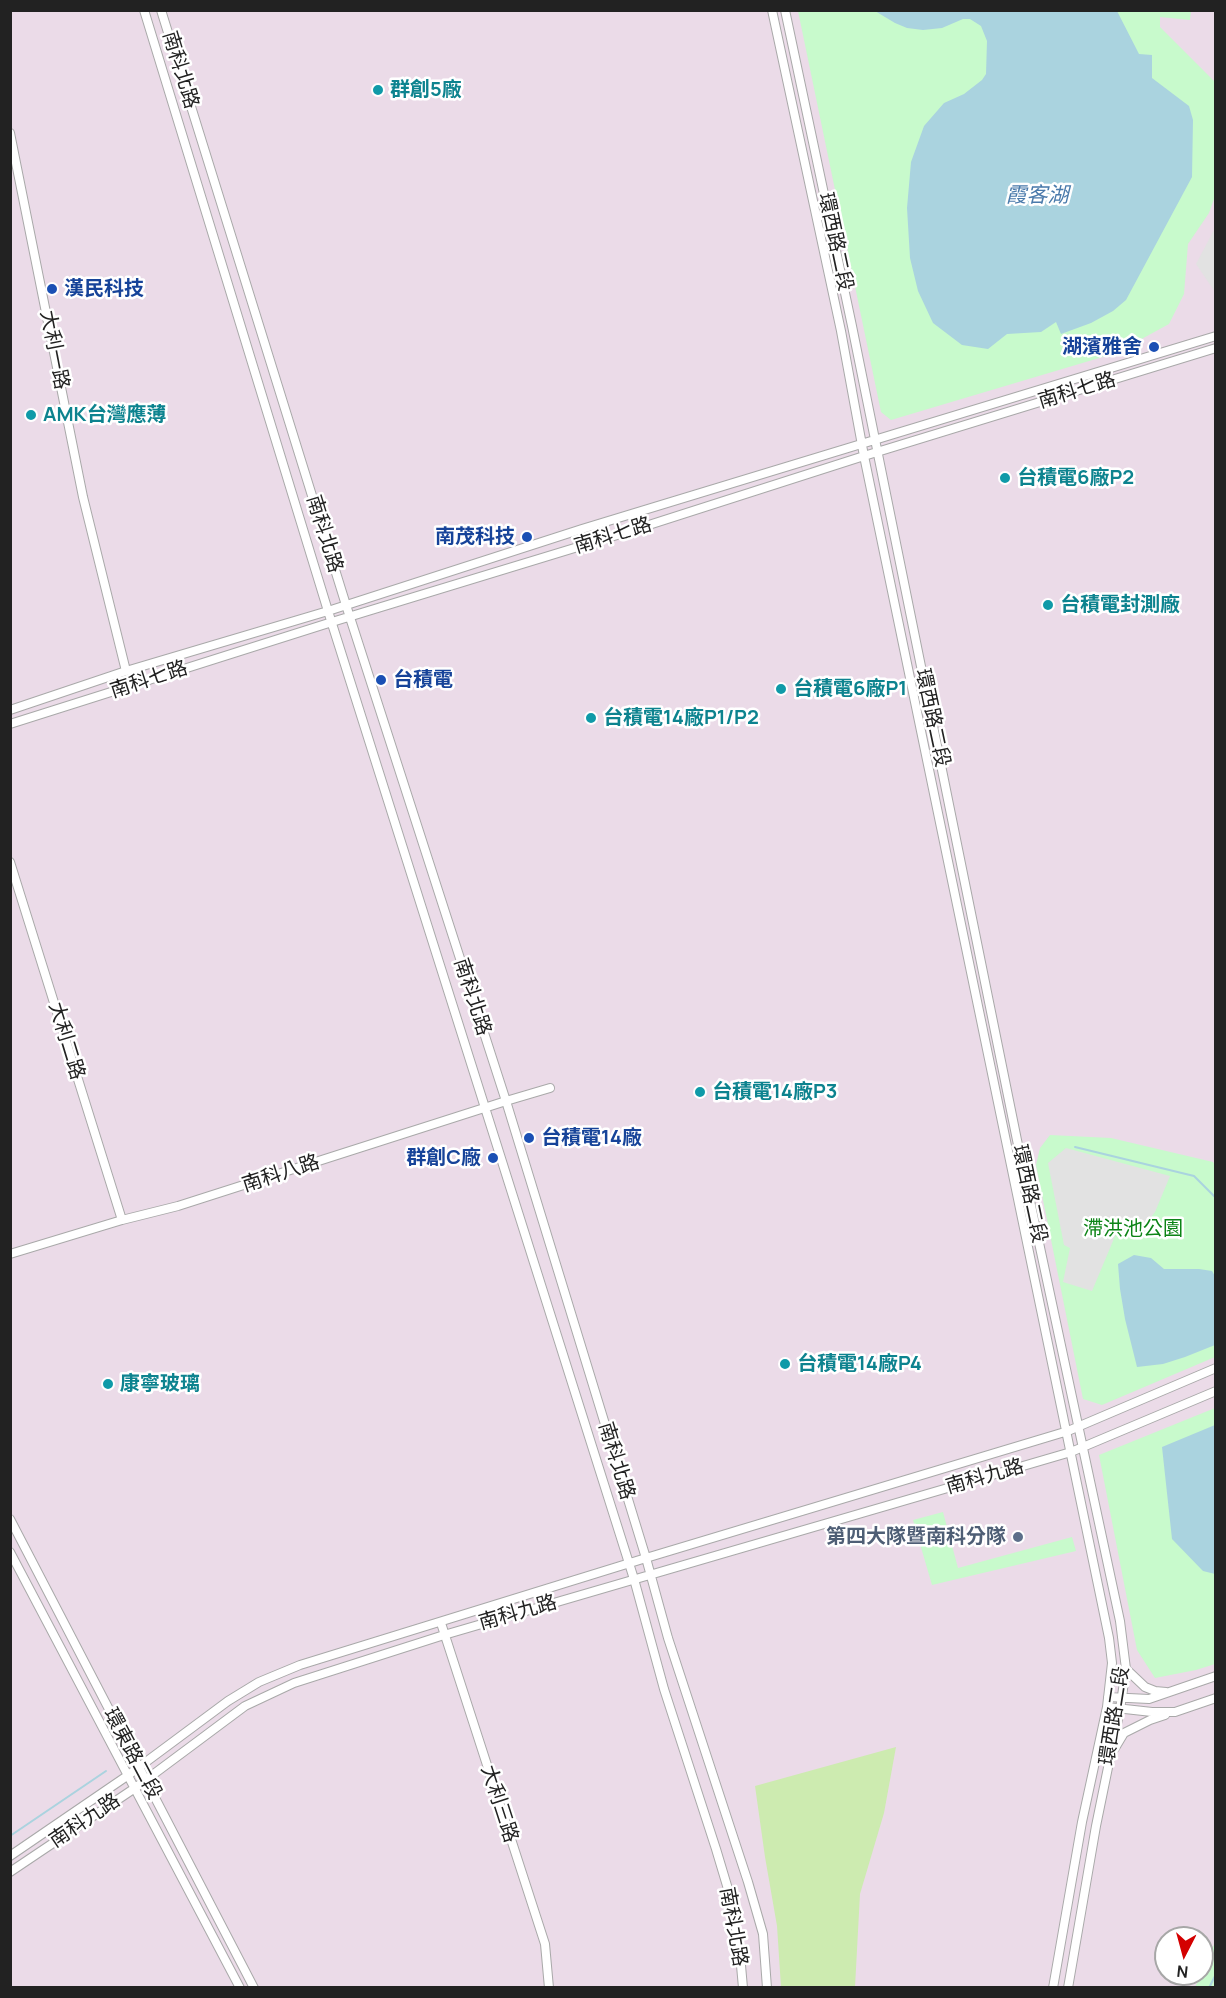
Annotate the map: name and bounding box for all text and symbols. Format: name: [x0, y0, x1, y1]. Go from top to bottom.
street label: 南科北路: [157, 28, 203, 112]
place label: 群創5廠: [390, 78, 462, 102]
marker: 群創5廠: [371, 83, 385, 97]
water label: 霞客湖: [1006, 183, 1068, 209]
street label: 環西路二段: [813, 191, 857, 293]
place label: 漢民科技: [64, 277, 144, 301]
marker: 漢民科技: [45, 282, 59, 296]
street label: 大利一路: [35, 308, 73, 392]
place label: 湖濱雅舍: [1062, 335, 1142, 359]
marker: 湖濱雅舍: [1147, 340, 1161, 354]
street label: 南科七路: [1035, 368, 1119, 414]
place label: AMK台灣應薄: [43, 403, 166, 427]
marker: AMK台灣應薄: [24, 408, 38, 422]
place label: 台積電6廠P2: [1017, 466, 1134, 490]
marker: 台積電6廠P2: [998, 471, 1012, 485]
street label: 南科北路: [301, 492, 347, 576]
street label: 南科七路: [571, 513, 655, 559]
place label: 南茂科技: [435, 525, 515, 549]
marker: 南茂科技: [520, 530, 534, 544]
place label: 台積電封測廠: [1060, 593, 1180, 617]
marker: 台積電封測廠: [1041, 598, 1055, 612]
street label: 南科七路: [107, 656, 191, 704]
street label: 環西路二段: [910, 667, 954, 769]
place label: 台積電: [393, 668, 453, 692]
marker: 台積電: [374, 673, 388, 687]
place label: 台積電6廠P1: [793, 677, 907, 701]
marker: 台積電6廠P1: [774, 682, 788, 696]
place label: 台積電14廠P1/P2: [603, 706, 759, 730]
marker: 台積電14廠P1/P2: [584, 711, 598, 725]
street label: 南科北路: [448, 955, 496, 1039]
street label: 大利二路: [43, 999, 89, 1083]
place label: 台積電14廠P3: [712, 1080, 837, 1104]
marker: 台積電14廠P3: [693, 1085, 707, 1099]
place label: 台積電14廠: [541, 1126, 642, 1150]
marker: 台積電14廠: [522, 1131, 536, 1145]
street label: 環西路二段: [1007, 1143, 1051, 1245]
place label: 群創C廠: [406, 1146, 481, 1170]
street label: 南科八路: [239, 1150, 323, 1198]
marker: 群創C廠: [486, 1151, 500, 1165]
park label: 滯洪池公園: [1083, 1217, 1183, 1241]
place label: 台積電14廠P4: [797, 1352, 922, 1376]
marker: 台積電14廠P4: [778, 1357, 792, 1371]
place label: 康寧玻璃: [120, 1372, 200, 1396]
marker: 康寧玻璃: [101, 1377, 115, 1391]
street label: 南科北路: [593, 1419, 639, 1503]
street label: 南科九路: [943, 1454, 1027, 1500]
place label: 第四大隊暨南科分隊: [826, 1525, 1006, 1549]
marker: 第四大隊暨南科分隊: [1011, 1530, 1025, 1544]
street label: 南科九路: [476, 1590, 560, 1636]
street label: 環西路二段: [1095, 1665, 1135, 1767]
street label: 環東路二段: [98, 1704, 166, 1804]
street label: 大利三路: [475, 1762, 523, 1846]
street label: 南科九路: [45, 1789, 125, 1853]
street label: 南科北路: [714, 1886, 752, 1968]
north arrow: [1154, 1926, 1214, 1986]
text: N: [1175, 1960, 1189, 1983]

